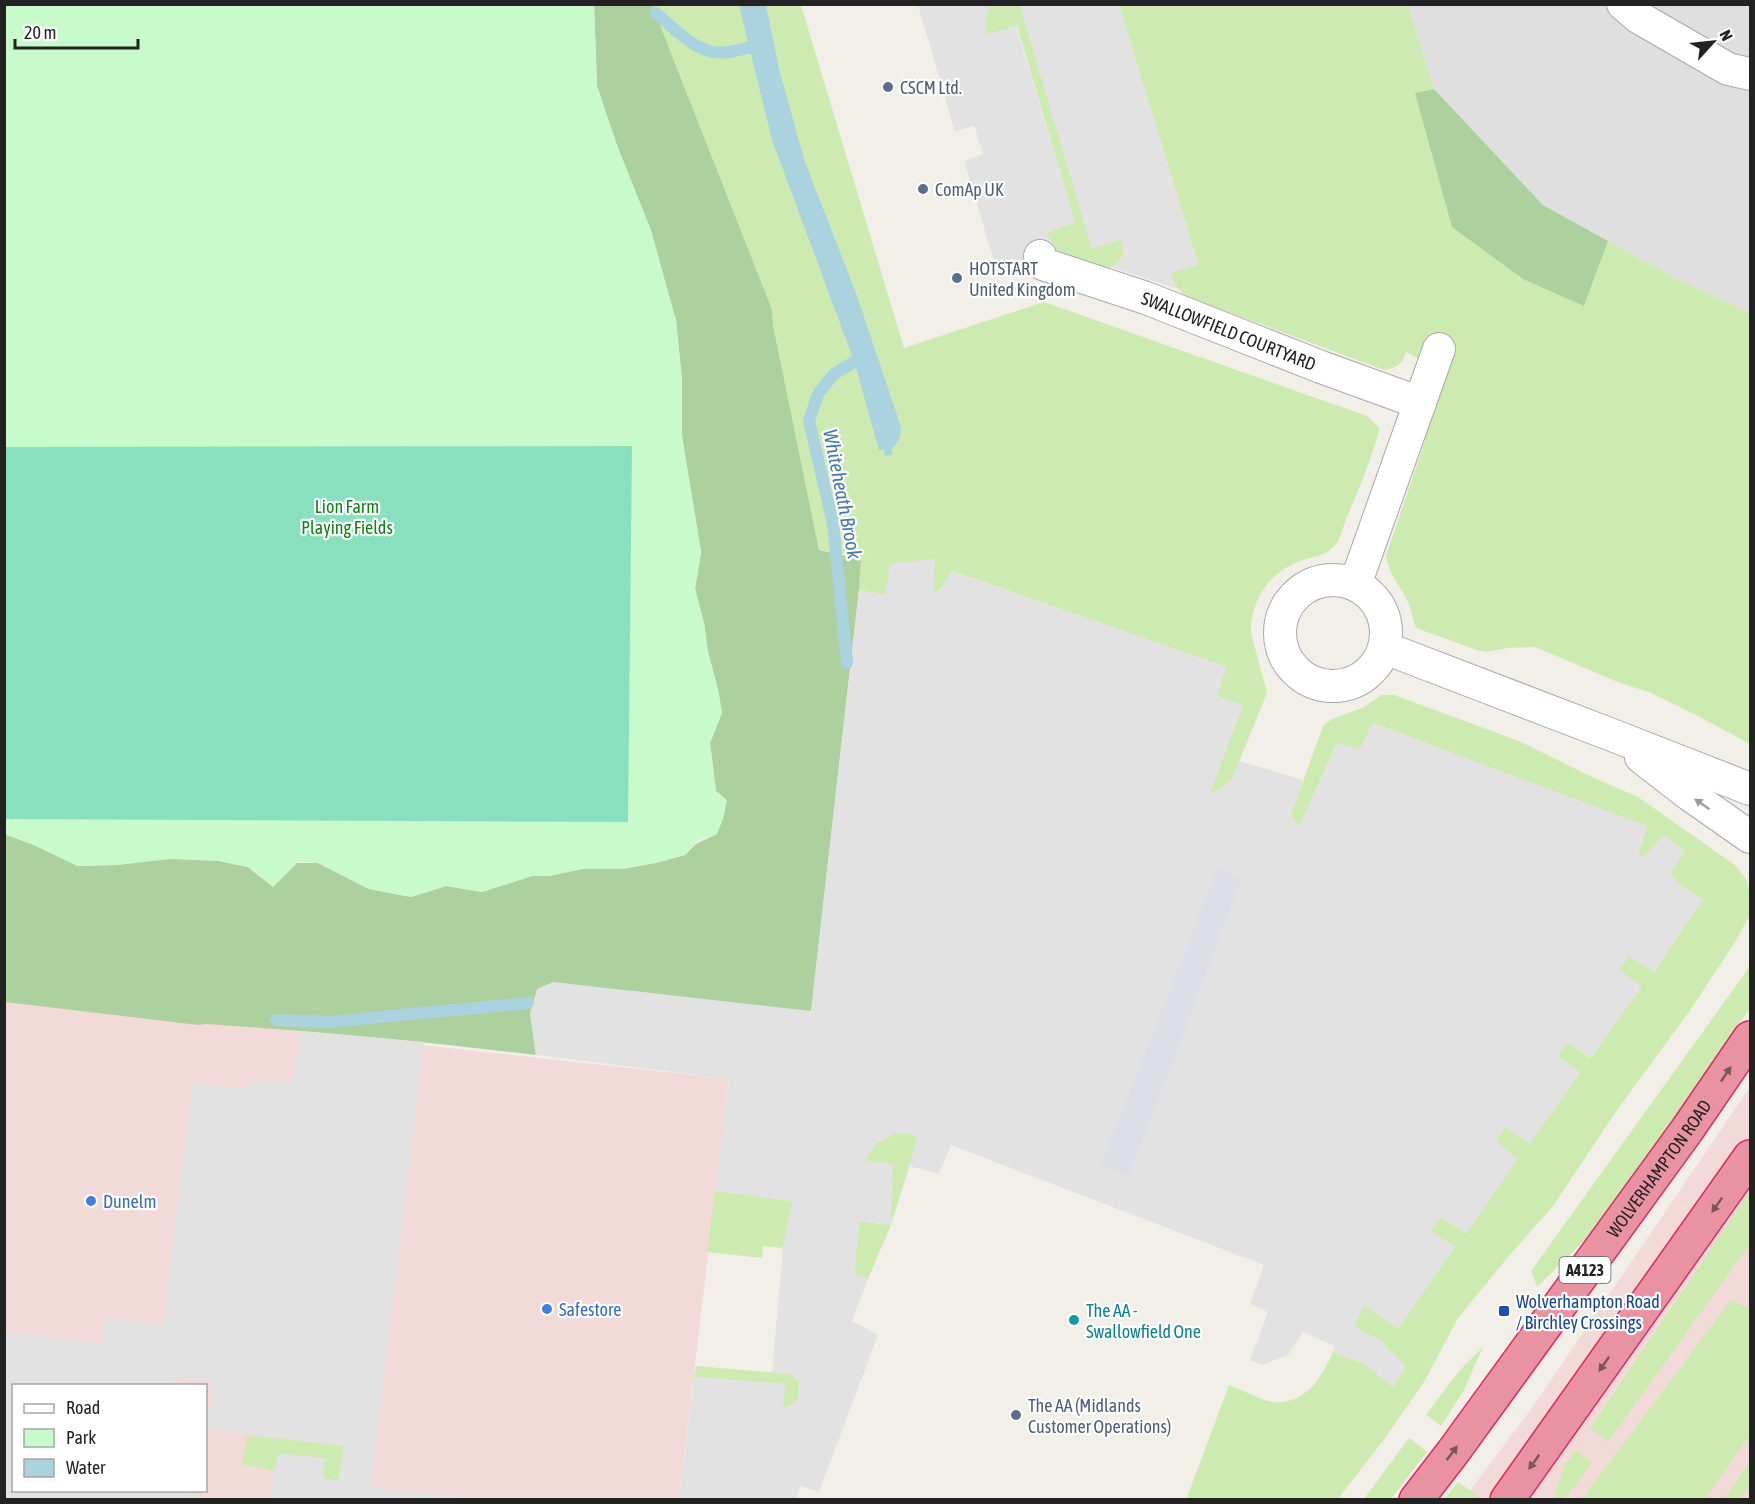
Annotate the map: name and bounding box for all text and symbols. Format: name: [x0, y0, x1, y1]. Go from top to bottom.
scale bar: [15, 12, 138, 50]
north arrow: [1683, 12, 1743, 72]
text: 20 m: [24, 22, 56, 43]
text: N: [1716, 27, 1737, 43]
place label: CSCM Ltd.: [900, 77, 962, 98]
marker: CSCM Ltd.: [881, 80, 895, 94]
place label: ComAp UK: [935, 179, 1004, 200]
marker: ComAp UK: [916, 182, 930, 196]
place label: HOTSTART United Kingdom: [969, 258, 1076, 300]
marker: HOTSTART United Kingdom: [950, 271, 964, 285]
street label: SWALLOWFIELD COURTYARD: [1139, 287, 1319, 375]
water label: Whiteheath Brook: [819, 427, 867, 561]
park label: Lion Farm Playing Fields: [301, 496, 393, 538]
one-way arrow: [1695, 798, 1711, 810]
one-way arrow: [1720, 1066, 1731, 1082]
street label: WOLVERHAMPTON ROAD: [1602, 1096, 1715, 1241]
place label: Dunelm: [103, 1191, 156, 1212]
marker: Dunelm: [84, 1194, 98, 1208]
one-way arrow: [1711, 1197, 1723, 1213]
road number: A4123: [1560, 1257, 1610, 1283]
place label: Wolverhampton Road / Birchley Crossings: [1516, 1291, 1660, 1333]
place label: Safestore: [559, 1299, 621, 1320]
place label: The AA - Swallowfield One: [1086, 1300, 1201, 1342]
marker: Safestore: [540, 1302, 554, 1316]
marker: Wolverhampton Road / Birchley Crossings: [1497, 1304, 1511, 1318]
marker: The AA - Swallowfield One: [1067, 1313, 1081, 1327]
one-way arrow: [1598, 1356, 1610, 1372]
legend: [12, 1384, 207, 1492]
place label: The AA (Midlands Customer Operations): [1028, 1395, 1171, 1437]
text: Road: [66, 1397, 100, 1418]
marker: The AA (Midlands Customer Operations): [1009, 1408, 1023, 1422]
text: Park: [66, 1427, 96, 1448]
one-way arrow: [1445, 1446, 1457, 1461]
one-way arrow: [1528, 1454, 1540, 1470]
text: Water: [66, 1457, 106, 1478]

